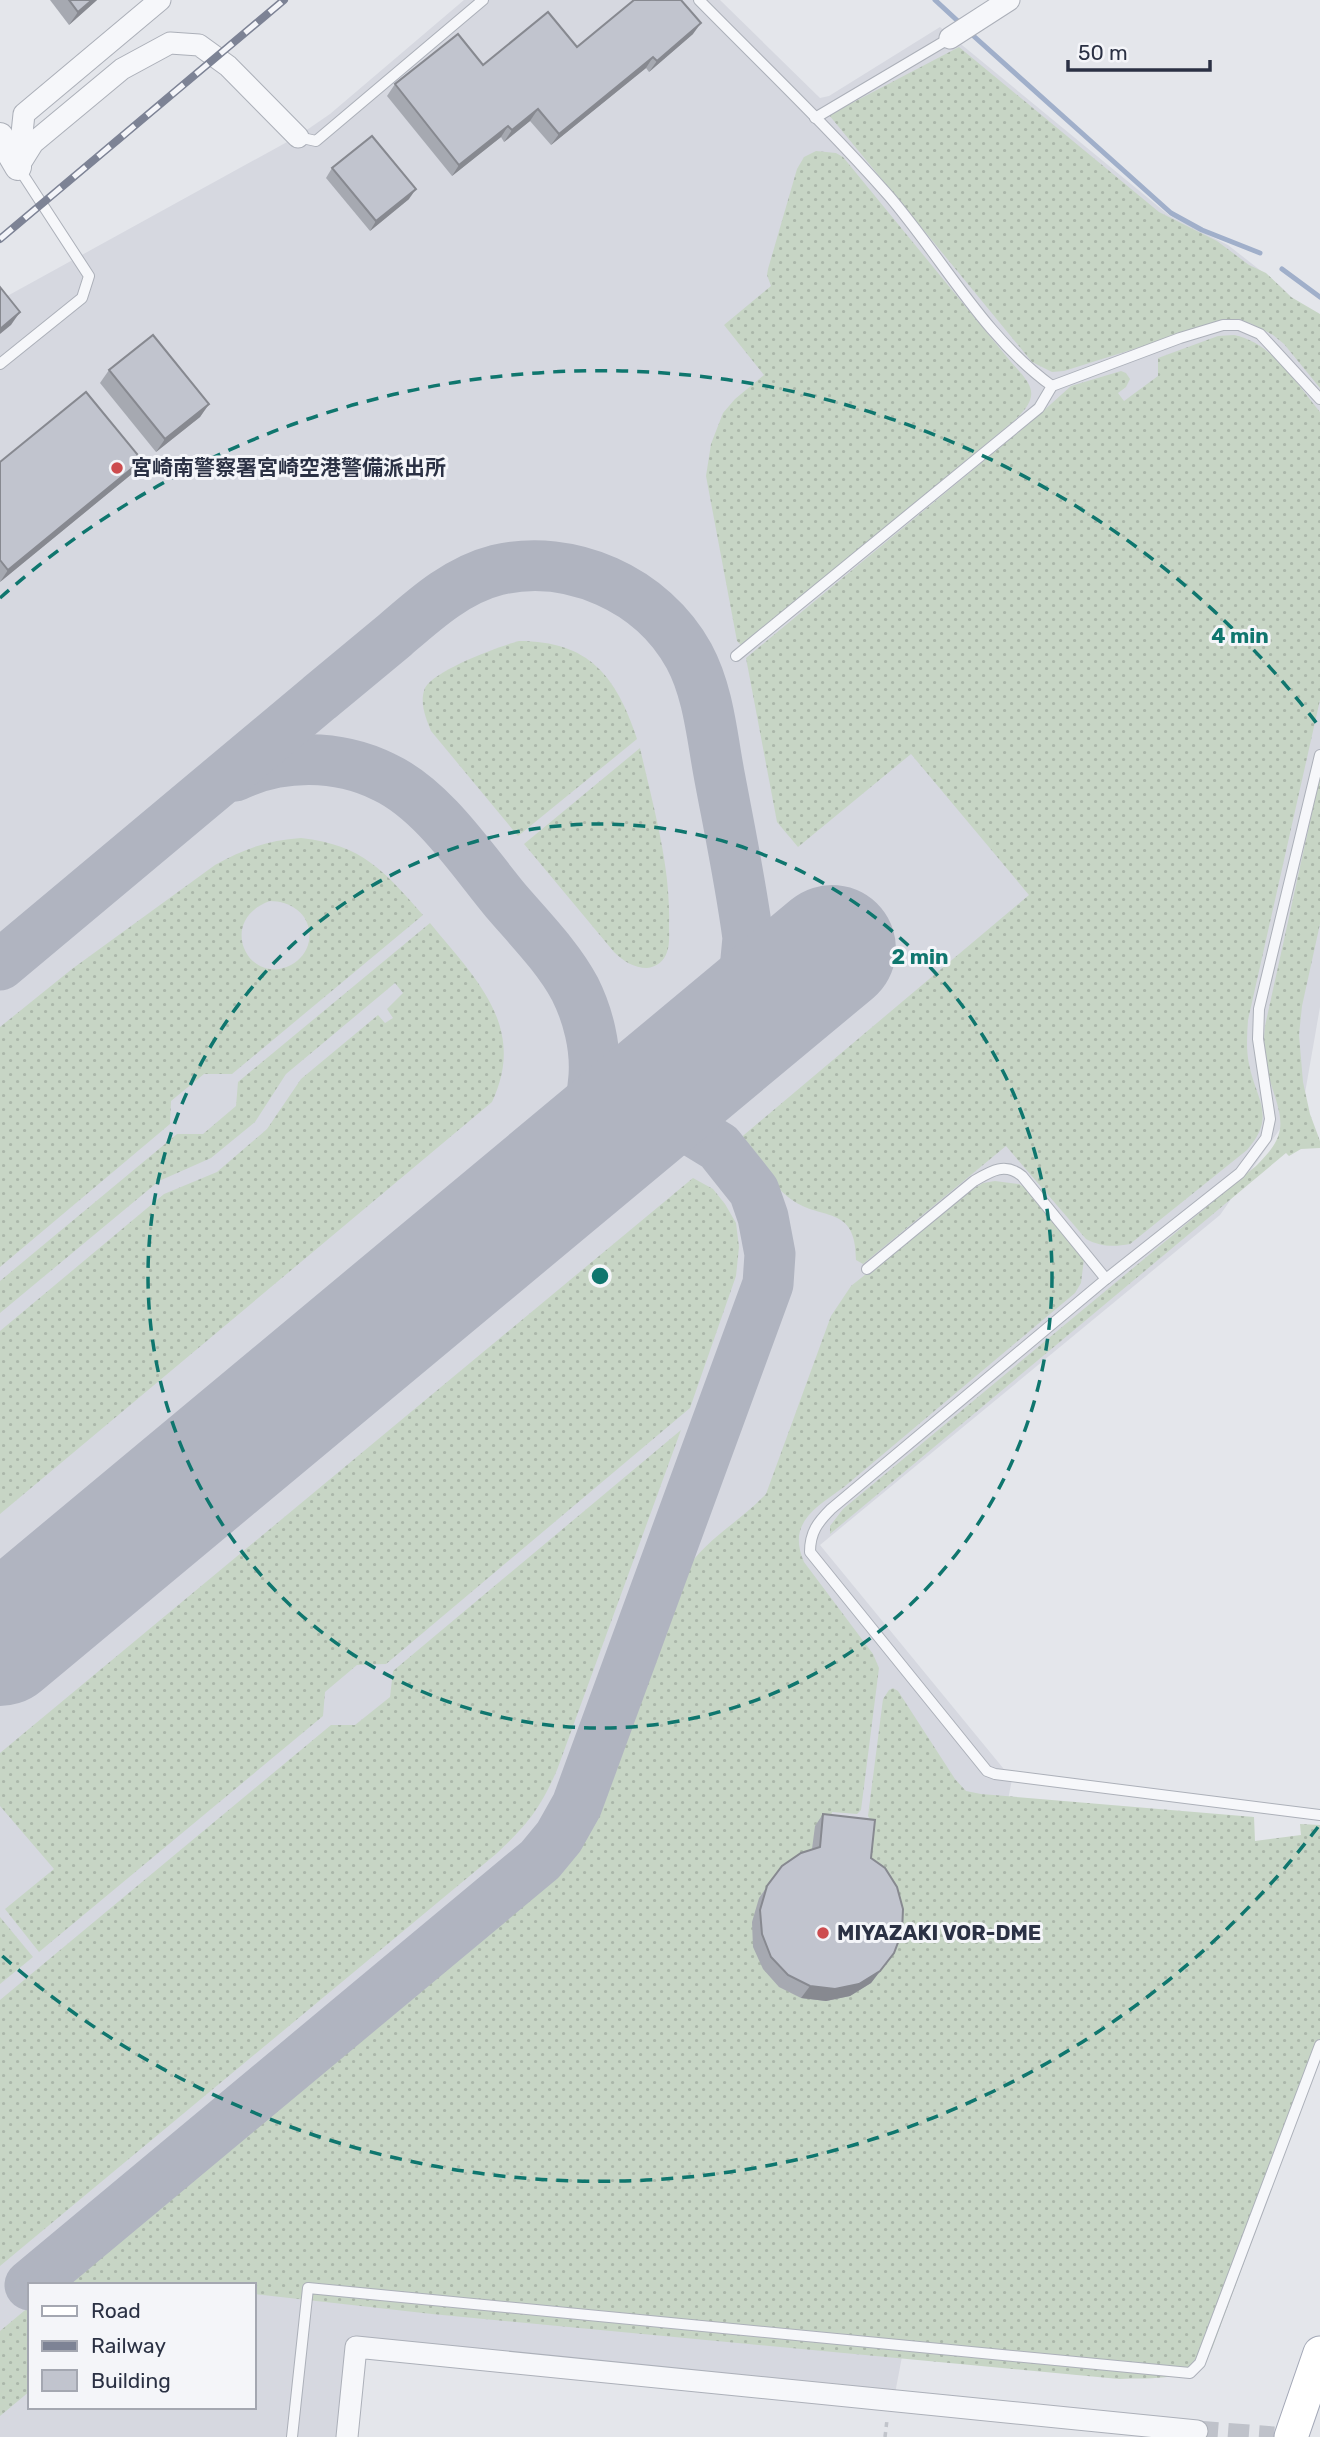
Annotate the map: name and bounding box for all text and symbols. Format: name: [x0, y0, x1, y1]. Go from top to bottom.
scale bar: [1068, 28, 1210, 72]
text: 50 m: [1078, 40, 1128, 65]
place label: 宮崎南警察署宮崎空港警備派出所: [131, 455, 446, 480]
marker: 宮崎南警察署宮崎空港警備派出所: [109, 460, 125, 476]
text: 4 min: [1211, 623, 1269, 648]
text: 2 min: [892, 944, 948, 969]
centre of rings: [588, 1264, 612, 1288]
place label: MIYAZAKI VOR-DME: [837, 1920, 1041, 1945]
marker: MIYAZAKI VOR-DME: [815, 1925, 831, 1941]
legend: [28, 2283, 256, 2409]
text: Road: [91, 2298, 141, 2323]
text: Railway: [91, 2333, 166, 2358]
text: Building: [91, 2368, 171, 2393]

